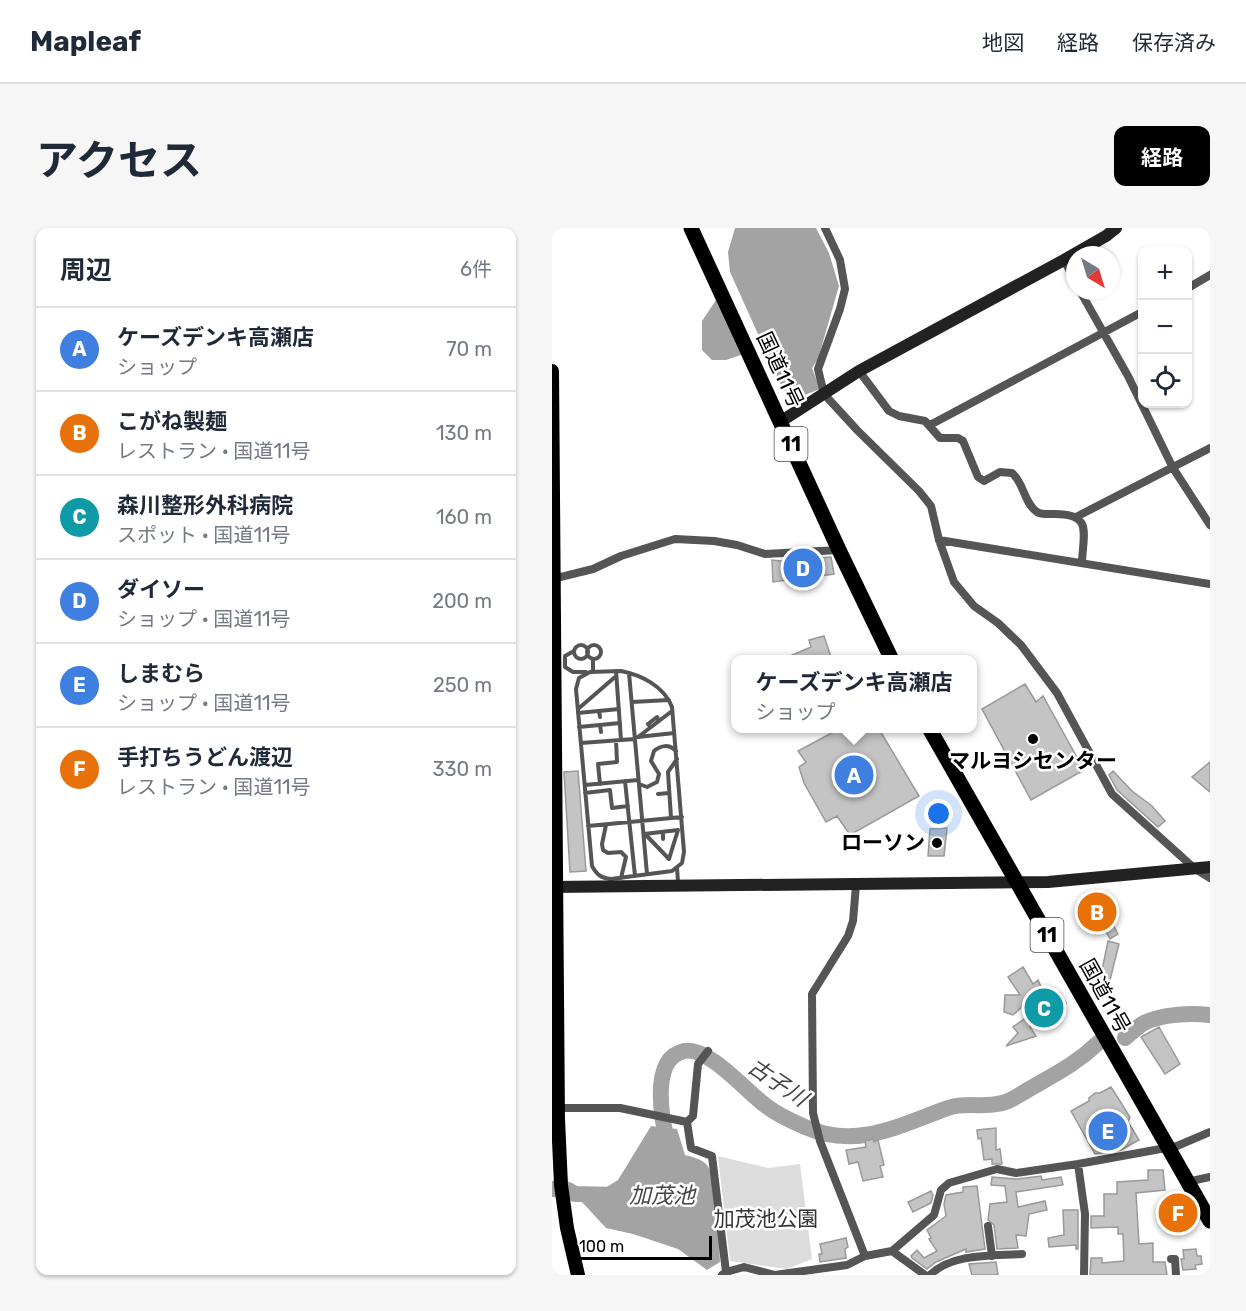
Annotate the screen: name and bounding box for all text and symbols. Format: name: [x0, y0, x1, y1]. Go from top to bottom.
text: Mapleaf: [30, 25, 141, 58]
text: 地図: [982, 30, 1024, 55]
text: 経路: [1057, 30, 1099, 55]
text: 保存済み: [1132, 30, 1216, 55]
button: 経路: [1114, 126, 1210, 186]
text: アクセス: [36, 136, 202, 186]
north arrow: [1066, 246, 1120, 300]
map controls: [1138, 246, 1192, 408]
button: +: [1138, 246, 1192, 300]
text: 周辺: [60, 255, 112, 286]
text: 6件: [460, 257, 492, 281]
button: −: [1138, 300, 1192, 354]
text: ケーズデンキ高瀬店: [117, 324, 314, 351]
street label: 国道11号: [752, 328, 809, 412]
text: A: [72, 337, 87, 361]
text: 70 m: [446, 337, 492, 361]
button: locate: [1138, 354, 1192, 408]
text: ショップ: [117, 355, 197, 379]
text: こがね製麺: [117, 408, 227, 435]
text: B: [72, 421, 87, 445]
text: 130 m: [436, 421, 492, 445]
road number: 11: [774, 427, 808, 461]
text: レストラン · 国道11号: [117, 439, 311, 463]
text: 森川整形外科病院: [117, 492, 293, 519]
text: C: [72, 505, 87, 529]
text: 160 m: [436, 505, 492, 529]
text: スポット · 国道11号: [117, 523, 291, 547]
pin: D: [784, 546, 822, 590]
text: ダイソー: [117, 576, 205, 603]
text: D: [72, 589, 87, 613]
text: 200 m: [432, 589, 492, 613]
text: ショップ · 国道11号: [117, 607, 291, 631]
popup: [731, 655, 977, 733]
text: しまむら: [117, 660, 205, 687]
text: ケーズデンキ高瀬店: [756, 669, 952, 696]
text: E: [73, 673, 86, 697]
text: 250 m: [433, 673, 492, 697]
text: ショップ · 国道11号: [117, 691, 291, 715]
text: ショップ: [756, 700, 836, 724]
marker: マルヨシセンター: [1026, 732, 1040, 746]
text: 手打ちうどん渡辺: [117, 744, 293, 771]
place label: マルヨシセンター: [949, 748, 1117, 773]
pin: A: [834, 752, 874, 798]
text: F: [73, 757, 86, 781]
text: 330 m: [433, 757, 492, 781]
text: レストラン · 国道11号: [117, 775, 311, 799]
your location: [924, 799, 953, 828]
place label: ローソン: [841, 830, 925, 855]
marker: ローソン: [930, 836, 944, 850]
pin: B: [1078, 890, 1116, 934]
road number: 11: [1030, 918, 1064, 952]
street label: 国道11号: [1075, 954, 1136, 1037]
pin: C: [1024, 986, 1064, 1030]
water label: 古子川: [743, 1053, 814, 1113]
pin: E: [1088, 1108, 1128, 1154]
water label: 加茂池: [629, 1182, 697, 1209]
pin: F: [1158, 1190, 1198, 1236]
park label: 加茂池公園: [714, 1206, 819, 1231]
scale bar: [570, 1233, 712, 1260]
text: 100 m: [579, 1237, 624, 1256]

